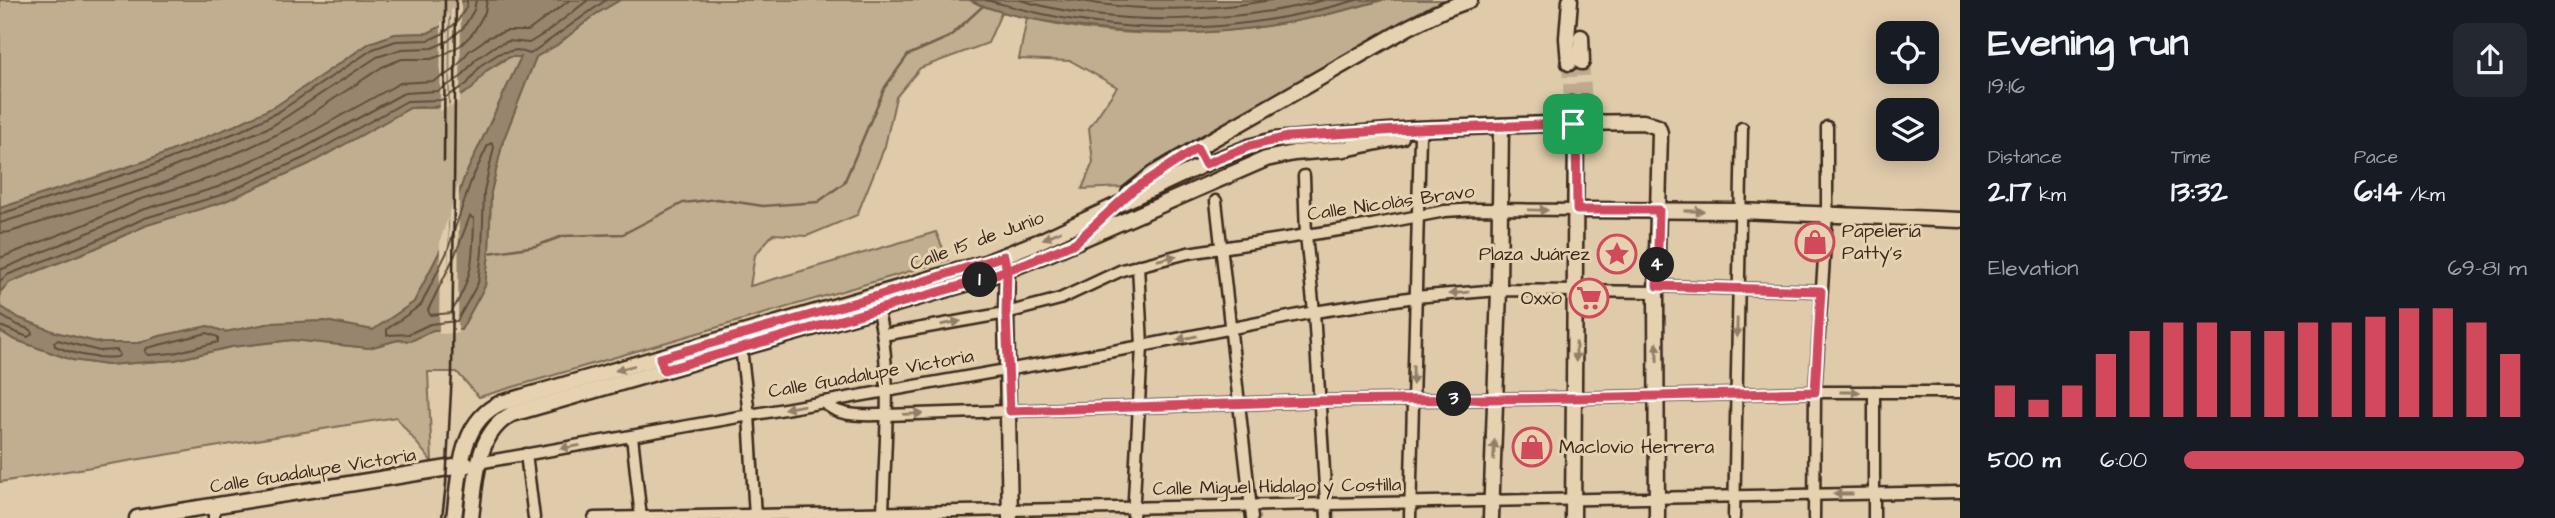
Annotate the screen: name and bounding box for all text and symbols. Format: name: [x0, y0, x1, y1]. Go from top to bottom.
text: Evening run: [1988, 18, 2189, 70]
map controls: [1876, 21, 1939, 161]
button: locate: [1876, 21, 1939, 84]
button: share: [2453, 23, 2527, 97]
text: 19:16: [1988, 70, 2025, 102]
pin: [1543, 94, 1603, 154]
button: layers: [1876, 98, 1939, 161]
icon: arrive: [1554, 105, 1592, 143]
text: Distance: [1988, 144, 2062, 171]
text: Time: [2171, 144, 2211, 171]
text: Pace: [2354, 144, 2398, 171]
text: 2.17: [1988, 171, 2032, 213]
text: 13:32: [2171, 171, 2228, 213]
text: 6:14: [2354, 171, 2402, 213]
street label: Calle Nicolás Bravo: [1306, 178, 1477, 228]
text: km: [2032, 182, 2066, 209]
text: /km: [2402, 182, 2445, 209]
street label: Calle 15 de Junio: [906, 204, 1048, 278]
one-way arrow: [1527, 204, 1549, 215]
one-way arrow: [1683, 205, 1705, 216]
place label: Papelería Patty's: [1842, 218, 1921, 268]
shop icon: Papelería Patty's: [1794, 221, 1836, 263]
one-way arrow: [1042, 229, 1062, 241]
place icon: Plaza Juárez: [1596, 233, 1638, 275]
place label: Plaza Juárez: [1479, 241, 1591, 268]
pin: 4: [1640, 247, 1674, 282]
text: 4: [1650, 251, 1663, 278]
one-way arrow: [1156, 252, 1178, 263]
text: Elevation: [1988, 252, 2079, 284]
text: 69–81 m: [2447, 252, 2527, 284]
pin: 1: [962, 262, 998, 298]
text: 1: [978, 266, 981, 293]
supermarket icon: Oxxo: [1568, 277, 1610, 319]
place label: Oxxo: [1521, 285, 1562, 312]
one-way arrow: [1448, 288, 1470, 299]
one-way arrow: [940, 317, 962, 328]
one-way arrow: [1731, 317, 1742, 339]
one-way arrow: [1176, 333, 1198, 344]
one-way arrow: [1570, 341, 1581, 363]
one-way arrow: [1651, 341, 1663, 363]
street label: Calle Guadalupe Victoria: [766, 343, 976, 405]
one-way arrow: [614, 363, 635, 373]
one-way arrow: [1408, 364, 1419, 386]
pin: 3: [1436, 382, 1472, 416]
text: 3: [1449, 385, 1458, 412]
one-way arrow: [1840, 386, 1862, 398]
one-way arrow: [783, 402, 805, 413]
one-way arrow: [902, 409, 924, 420]
shop icon: Maclovio Herrera: [1511, 426, 1553, 468]
place label: Maclovio Herrera: [1559, 434, 1715, 461]
one-way arrow: [1488, 439, 1500, 461]
street label: Calle Guadalupe Victoria: [208, 441, 418, 501]
one-way arrow: [559, 442, 581, 453]
text: 500 m: [1988, 444, 2060, 476]
text: 6:00: [2100, 444, 2147, 476]
street label: Calle Miguel Hidalgo y Costilla: [1152, 471, 1402, 504]
one-way arrow: [1832, 488, 1854, 500]

